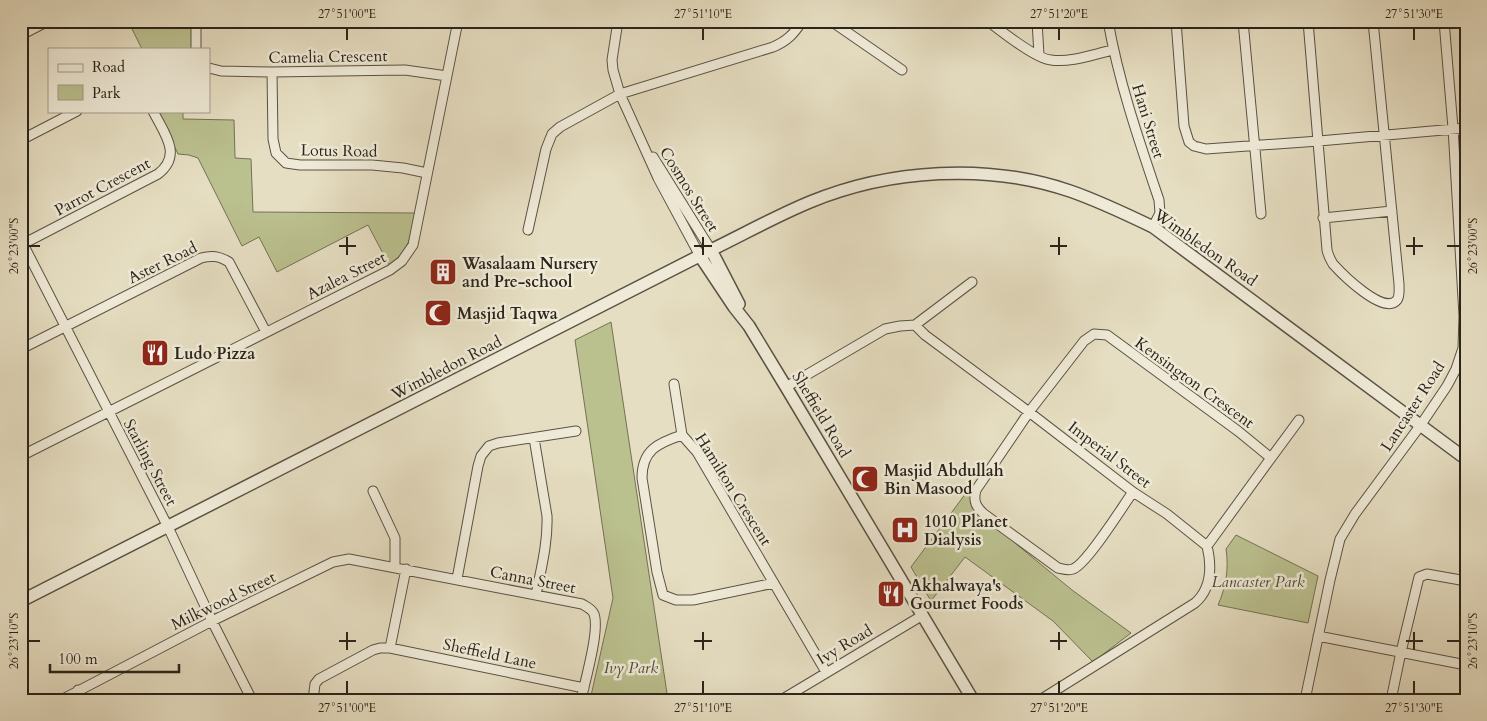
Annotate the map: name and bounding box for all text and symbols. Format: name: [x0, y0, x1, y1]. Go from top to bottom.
text: 27°51'00"E: [318, 6, 376, 22]
text: 27°51'10"E: [674, 6, 732, 22]
text: 27°51'20"E: [1030, 6, 1088, 22]
text: 27°51'30"E: [1385, 6, 1443, 22]
street label: Camelia Crescent: [268, 45, 388, 69]
legend: [48, 48, 210, 112]
text: Road: [92, 57, 125, 77]
street label: Hani Street: [1126, 81, 1170, 161]
text: Park: [92, 83, 121, 103]
street label: Lotus Road: [300, 139, 378, 163]
street label: Cosmos Street: [654, 143, 724, 236]
street label: Parrot Crescent: [51, 152, 154, 221]
street label: Wimbledon Road: [1149, 203, 1262, 292]
text: 26°23'00"S: [6, 218, 22, 274]
text: 26°23'00"S: [1465, 218, 1481, 274]
street label: Aster Road: [124, 237, 201, 289]
street label: Azalea Street: [303, 246, 390, 305]
place label: Wasalaam Nursery and Pre-school: [461, 253, 598, 293]
building icon: Wasalaam Nursery and Pre-school: [428, 257, 458, 287]
mosque icon: Masjid Taqwa: [423, 298, 453, 328]
place label: Masjid Taqwa: [457, 303, 558, 325]
street label: Wimbledon Road: [387, 330, 506, 406]
street label: Kensington Crescent: [1130, 332, 1259, 434]
restaurant icon: Ludo Pizza: [140, 338, 170, 368]
place label: Ludo Pizza: [174, 343, 255, 365]
street label: Lancaster Road: [1376, 357, 1450, 456]
street label: Sheffield Road: [787, 367, 856, 462]
street label: Starling Street: [118, 415, 182, 510]
street label: Imperial Street: [1063, 416, 1156, 493]
street label: Hamilton Crescent: [690, 429, 777, 550]
place label: Masjid Abdullah Bin Masood: [884, 460, 1004, 500]
mosque icon: Masjid Abdullah Bin Masood: [850, 464, 880, 494]
place label: 1010 Planet Dialysis: [924, 511, 1008, 551]
hospital icon: 1010 Planet Dialysis: [890, 515, 920, 545]
street label: Canna Street: [488, 561, 578, 599]
street label: Milkwood Street: [168, 566, 279, 636]
park label: Lancaster Park: [1211, 571, 1305, 593]
place label: Akhalwaya's Gourmet Foods: [910, 575, 1024, 615]
restaurant icon: Akhalwaya's Gourmet Foods: [876, 579, 906, 609]
text: 26°23'10"S: [6, 613, 22, 669]
text: 26°23'10"S: [1465, 613, 1481, 669]
street label: Ivy Road: [813, 619, 877, 670]
street label: Sheffield Lane: [441, 633, 539, 675]
scale bar: [50, 641, 179, 673]
text: 100 m: [58, 649, 98, 669]
park label: Ivy Park: [604, 657, 658, 679]
text: 27°51'00"E: [318, 700, 376, 716]
text: 27°51'10"E: [674, 700, 732, 716]
text: 27°51'20"E: [1030, 700, 1088, 716]
text: 27°51'30"E: [1385, 700, 1443, 716]

